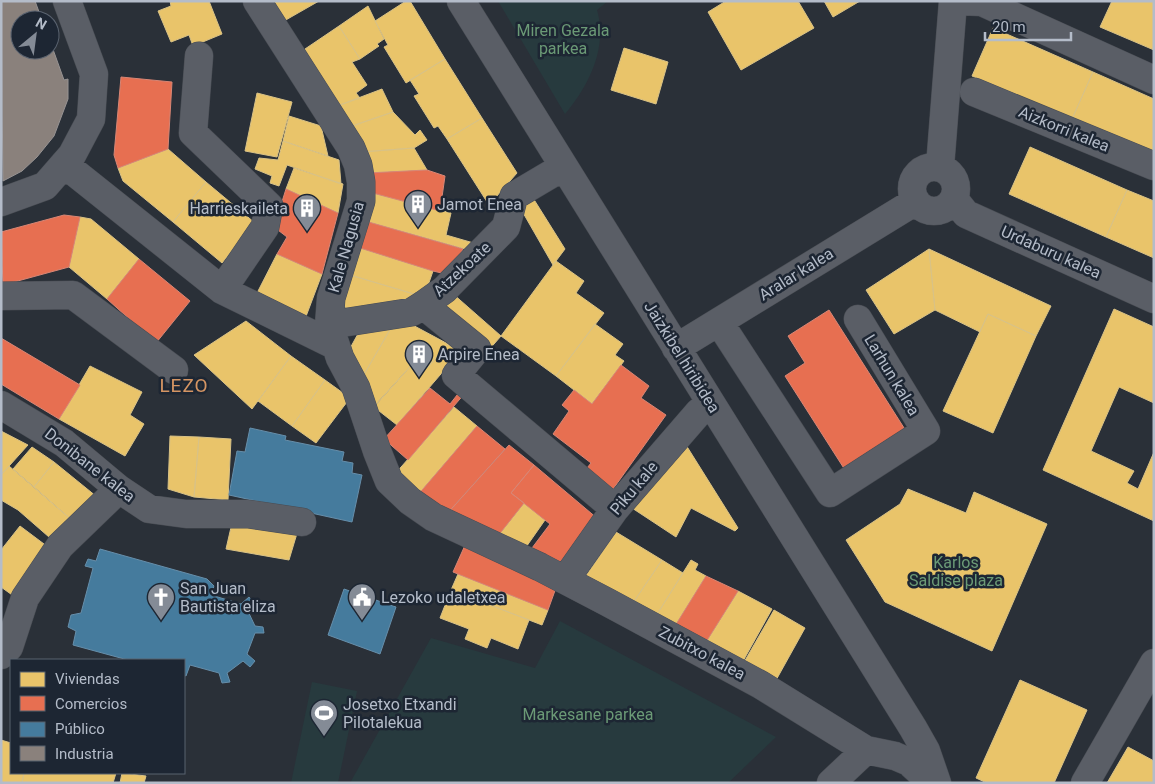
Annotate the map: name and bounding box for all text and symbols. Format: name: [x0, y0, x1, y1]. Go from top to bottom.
north arrow: [10, 10, 60, 60]
scale bar: [985, 10, 1071, 42]
text: N: [33, 14, 50, 33]
text: 20 m: [992, 18, 1026, 36]
park label: Miren Gezala parkea: [516, 21, 610, 58]
street label: Aizkorri kalea: [1016, 102, 1112, 156]
building icon: Jamot Enea: [403, 189, 433, 228]
building icon: Harrieskaileta: [292, 193, 322, 232]
place label: Jamot Enea: [437, 195, 522, 214]
place label: Harrieskaileta: [189, 199, 288, 218]
street label: Kale Nagusia: [324, 199, 368, 295]
street label: Urdaburu kalea: [998, 222, 1104, 282]
street label: Atzekoate: [429, 238, 495, 300]
street label: Aralar kalea: [755, 244, 837, 304]
street label: Jaizkibel hiribidea: [640, 298, 724, 416]
street label: Larhun kalea: [860, 331, 924, 419]
building icon: Arpire Enea: [404, 339, 434, 378]
place label: Arpire Enea: [438, 345, 520, 364]
district label: LEZO: [159, 374, 209, 397]
street label: Donibane kalea: [41, 424, 139, 506]
street label: Piku kale: [606, 457, 662, 519]
park label: Karlos Saldise plaza: [909, 553, 1003, 590]
place label: San Juan Bautista eliza: [180, 579, 276, 616]
church icon: San Juan Bautista eliza: [146, 582, 176, 621]
public building icon: Lezoko udaletxea: [347, 582, 377, 621]
place label: Lezoko udaletxea: [381, 588, 505, 607]
street label: Zubitxo kalea: [656, 622, 748, 684]
legend: [10, 659, 185, 774]
text: Viviendas: [55, 670, 120, 688]
text: Comercios: [55, 695, 127, 713]
place label: Josetxo Etxandi Pilotalekua: [343, 695, 457, 732]
sports icon: Josetxo Etxandi Pilotalekua: [309, 698, 339, 737]
park label: Markesane parkea: [522, 705, 654, 724]
text: Público: [55, 720, 105, 738]
text: Industria: [55, 745, 114, 763]

